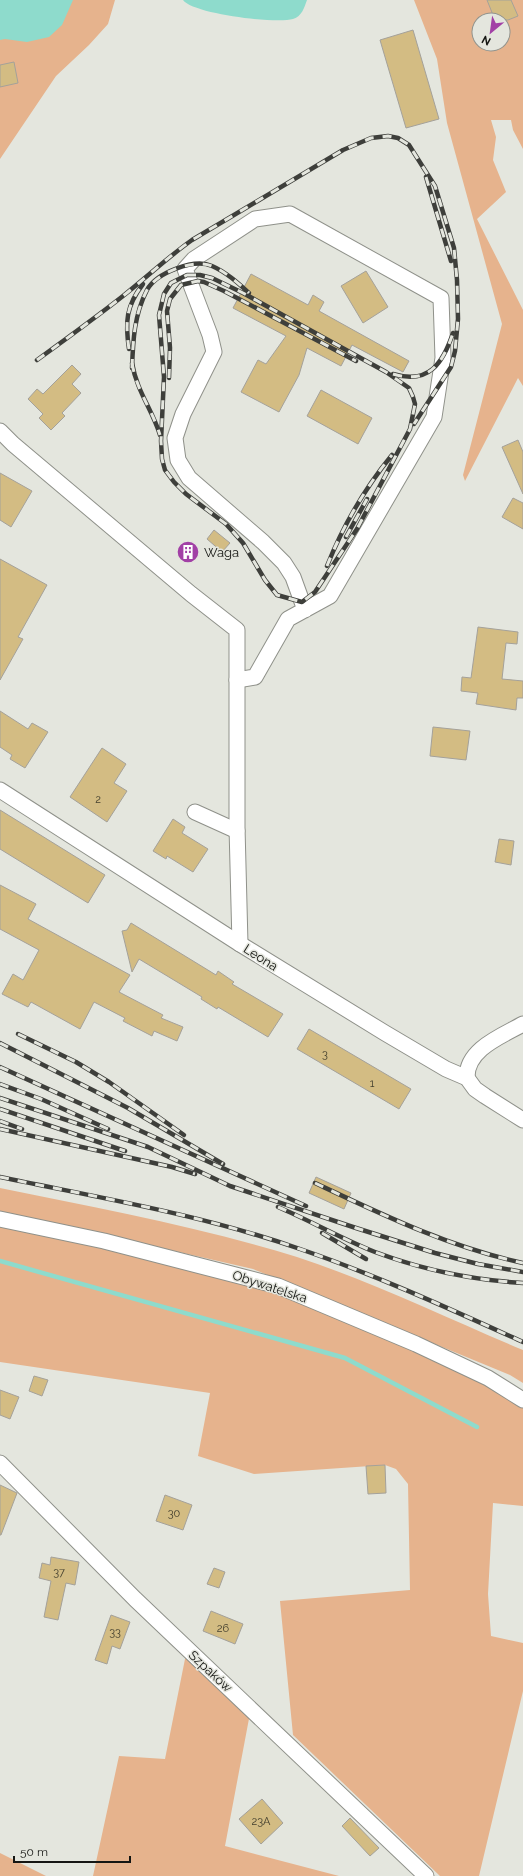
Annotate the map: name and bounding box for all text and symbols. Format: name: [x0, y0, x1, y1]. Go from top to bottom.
north arrow: [471, 12, 511, 52]
text: N: [480, 33, 493, 48]
building icon: Waga: [175, 539, 201, 565]
place label: Waga: [204, 545, 239, 560]
house number: 2: [95, 793, 101, 806]
street label: Leona: [241, 941, 281, 974]
house number: 3: [322, 1048, 328, 1061]
house number: 1: [370, 1077, 375, 1090]
street label: Obywatelska: [231, 1267, 309, 1306]
house number: 30: [168, 1507, 181, 1520]
house number: 37: [53, 1566, 65, 1579]
house number: 26: [217, 1622, 230, 1635]
house number: 33: [109, 1626, 121, 1639]
street label: Szpaków: [186, 1647, 236, 1696]
house number: 23A: [251, 1815, 271, 1828]
scale bar: [14, 1838, 130, 1864]
text: 50 m: [20, 1845, 48, 1859]

